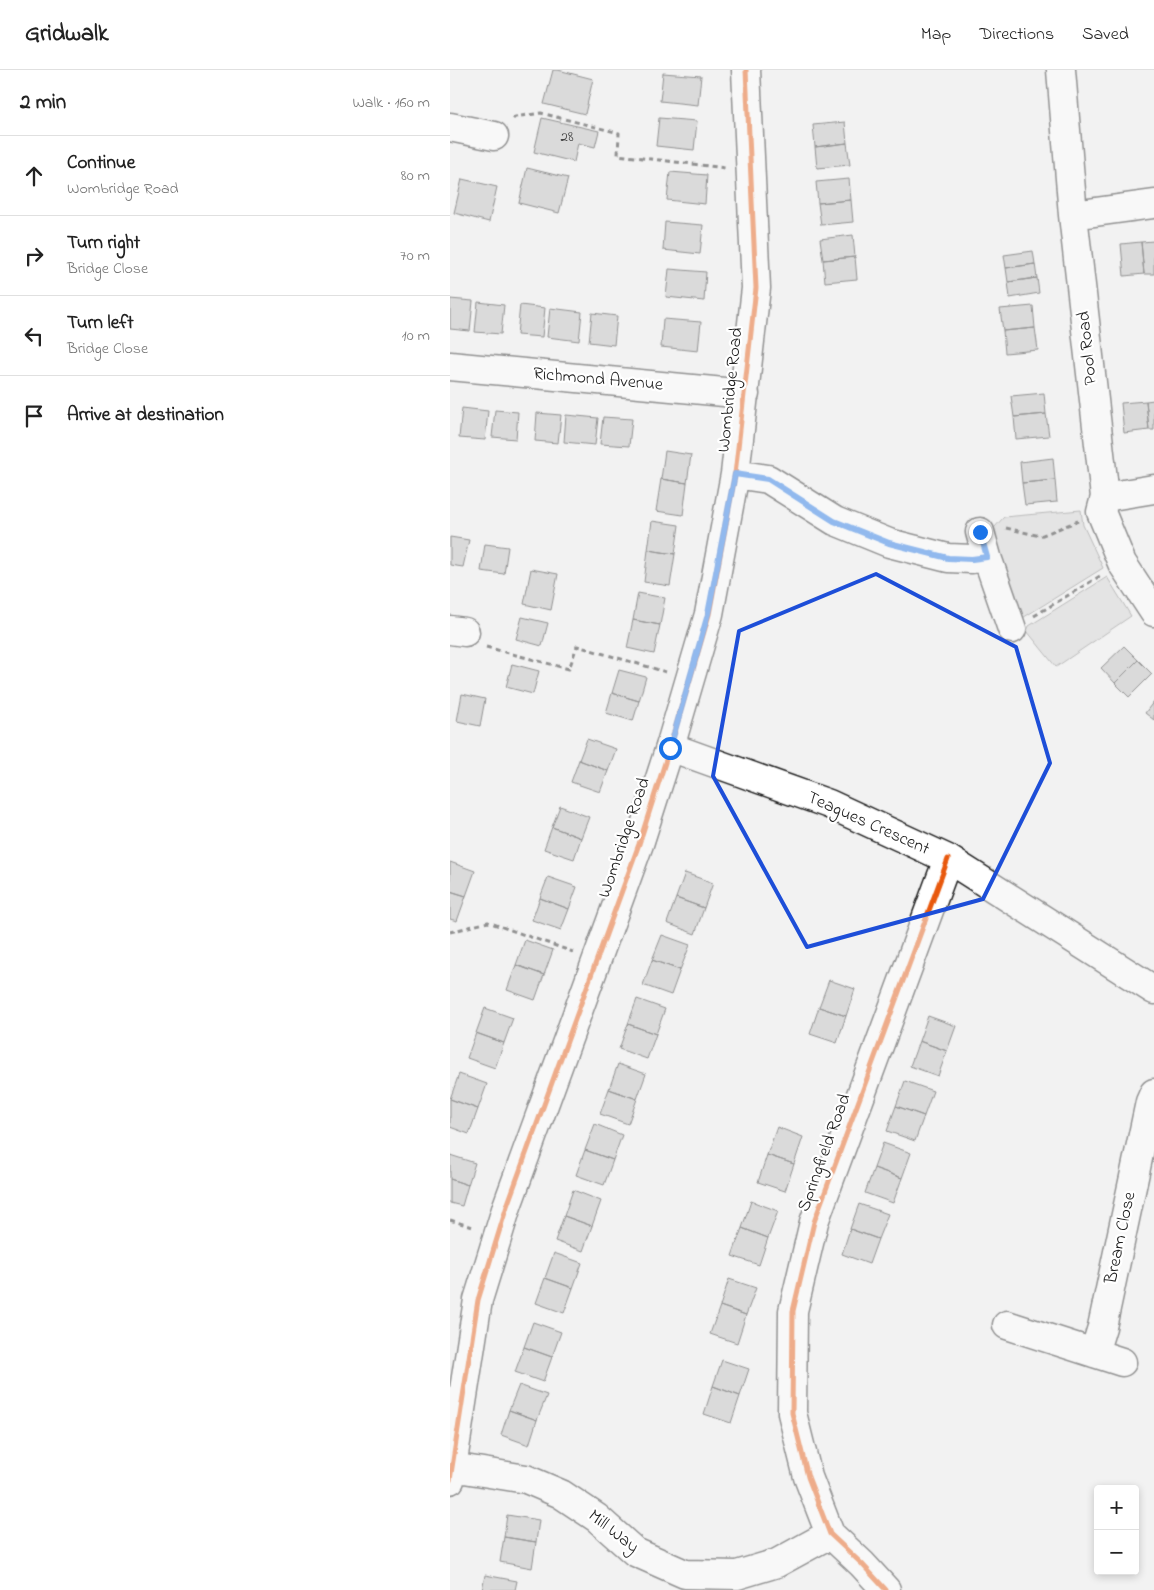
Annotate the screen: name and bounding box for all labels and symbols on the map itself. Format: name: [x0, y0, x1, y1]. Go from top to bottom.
house number: 28: [560, 126, 574, 148]
street label: Pool Road: [1071, 310, 1105, 386]
street label: Wombridge Road: [712, 326, 751, 454]
street label: Richmond Avenue: [532, 361, 665, 399]
route end: [969, 521, 992, 544]
route start: [659, 737, 682, 760]
street label: Wombridge Road: [592, 774, 659, 902]
street label: Teagues Crescent: [802, 785, 934, 864]
street label: Springfield Road: [792, 1090, 859, 1216]
street label: Bream Close: [1098, 1189, 1144, 1287]
street label: Mill Way: [582, 1504, 644, 1560]

